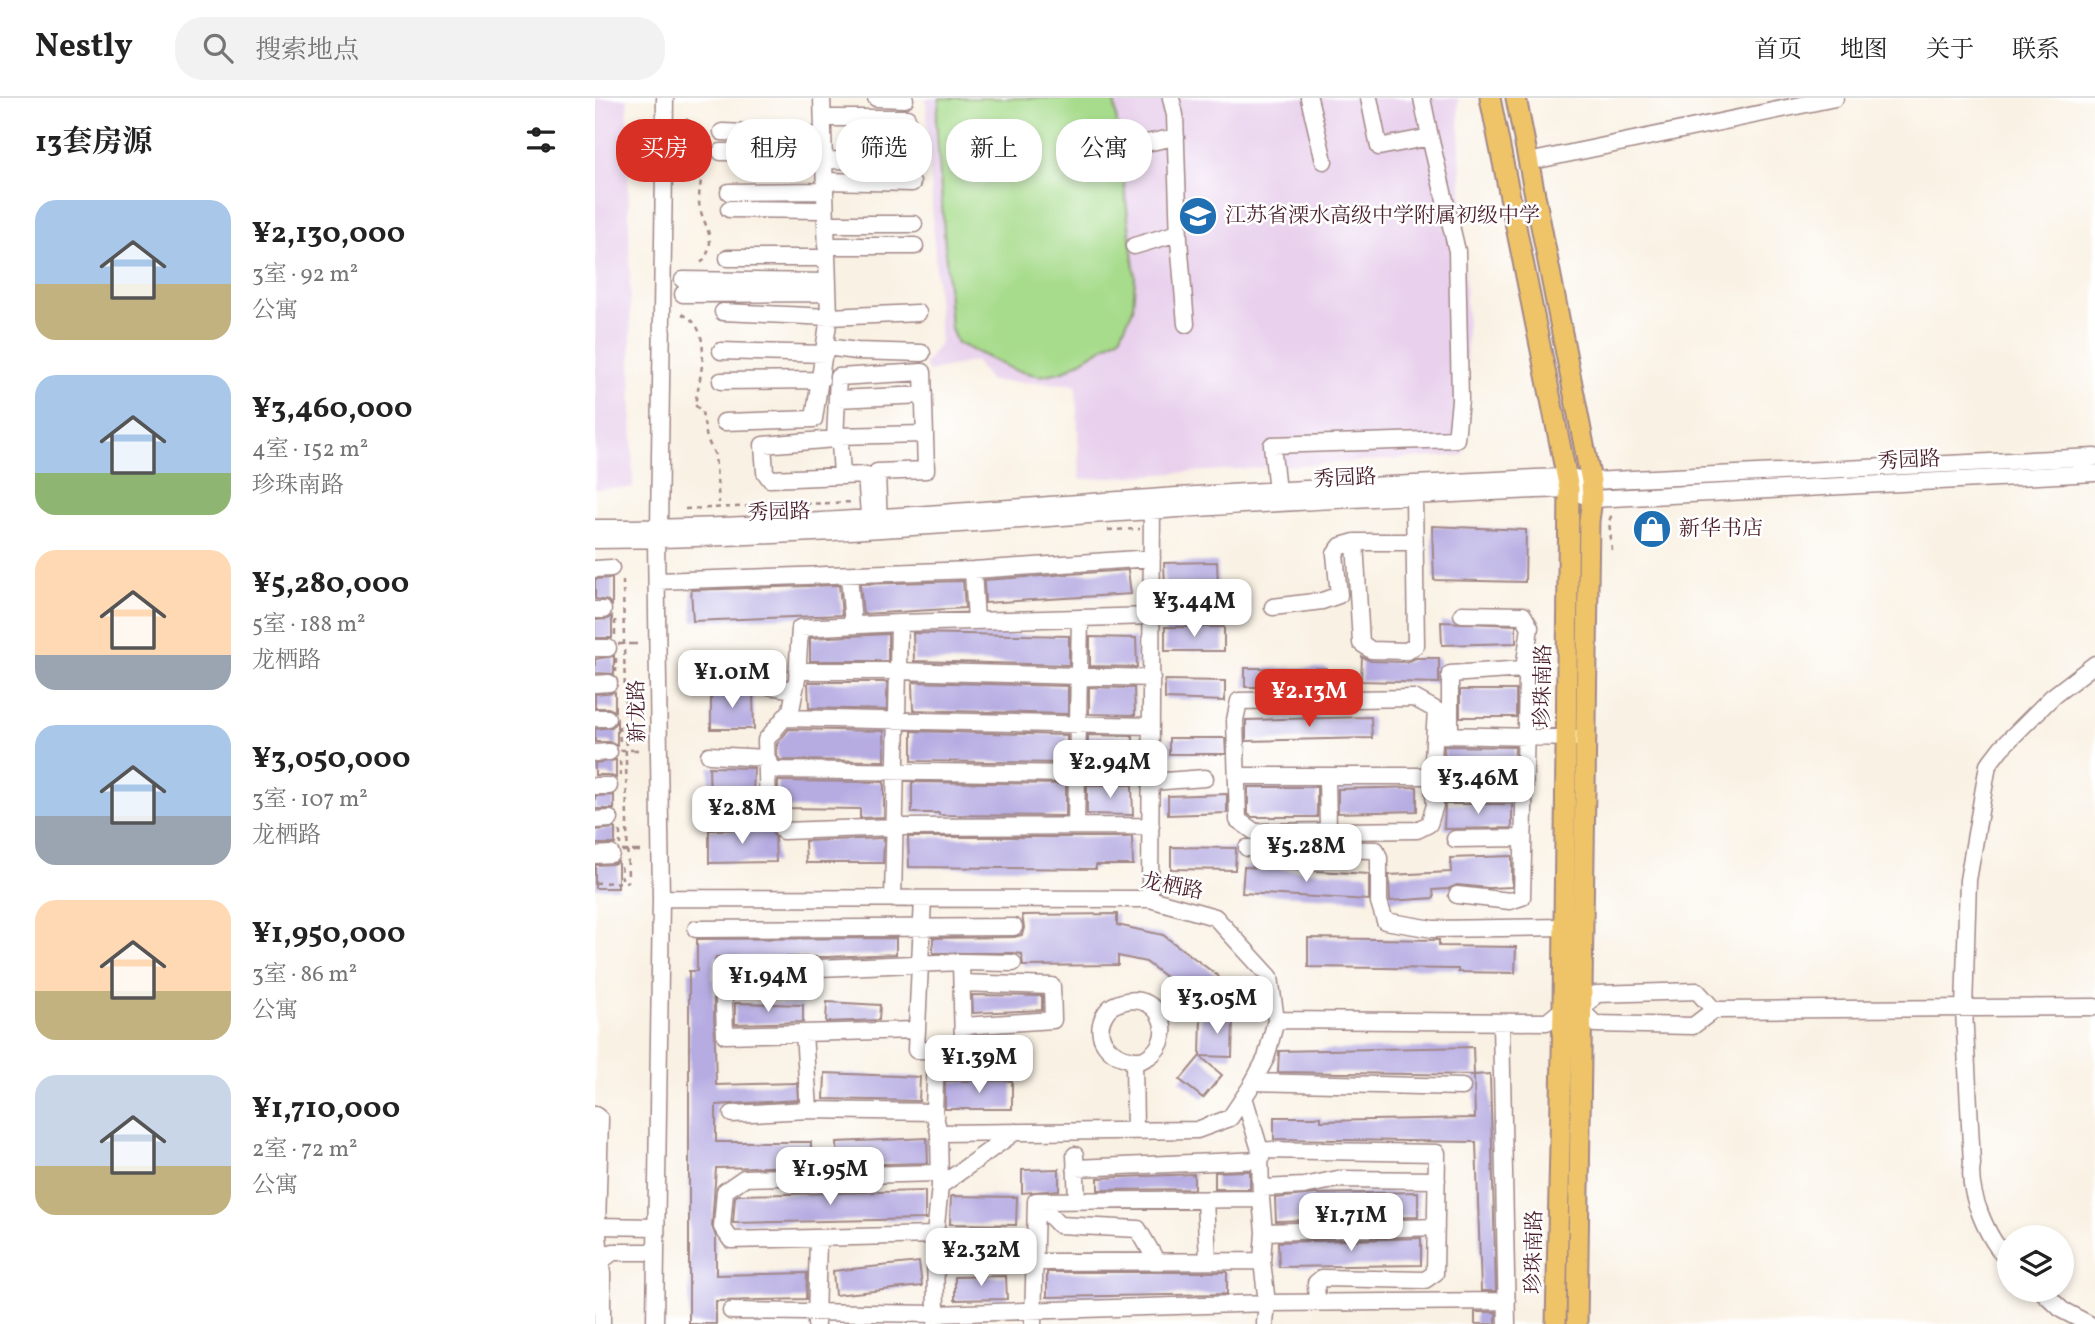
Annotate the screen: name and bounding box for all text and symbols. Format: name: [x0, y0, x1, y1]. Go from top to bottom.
search box: [175, 17, 665, 80]
text: Nestly: [35, 25, 133, 71]
icon: search: [199, 29, 237, 67]
text: 搜索地点: [255, 33, 359, 69]
text: 首页: [1754, 34, 1802, 68]
text: 地图: [1840, 34, 1888, 68]
text: 关于: [1926, 34, 1974, 68]
text: 联系: [2012, 34, 2060, 68]
chip: 买房: [616, 119, 712, 182]
chip: 租房: [726, 119, 822, 182]
chip: 筛选: [836, 119, 932, 182]
chip: 新上: [946, 119, 1042, 182]
chip: 公寓: [1056, 119, 1152, 182]
icon: filters: [522, 121, 560, 159]
text: 13套房源: [35, 122, 152, 164]
school or university icon: 江苏省溧水高级中学附属初级中学: [1177, 195, 1219, 237]
place label: 江苏省溧水高级中学附属初级中学: [1225, 202, 1540, 231]
text: ¥2,130,000: [252, 213, 405, 255]
icon: home: [91, 228, 175, 312]
text: 3室 · 92 m²: [252, 259, 358, 291]
text: 公寓: [252, 295, 298, 327]
text: ¥3,460,000: [252, 388, 413, 430]
icon: home: [91, 403, 175, 487]
text: 4室 · 152 m²: [252, 434, 368, 466]
street label: 秀园路: [1877, 445, 1941, 477]
street label: 秀园路: [1313, 463, 1377, 495]
text: 珍珠南路: [252, 470, 344, 502]
street label: 秀园路: [747, 497, 811, 529]
shop icon: 新华书店: [1631, 508, 1673, 550]
place label: 新华书店: [1679, 515, 1763, 544]
text: ¥5,280,000: [252, 563, 409, 605]
icon: home: [91, 578, 175, 662]
pin: ¥3.44M: [1137, 580, 1251, 639]
text: ¥3.44M: [1153, 586, 1235, 618]
text: 5室 · 188 m²: [252, 609, 366, 641]
street label: 珍珠南路: [1529, 644, 1559, 728]
text: 龙栖路: [252, 645, 321, 677]
pin: ¥1.01M: [675, 650, 789, 710]
text: ¥1.01M: [694, 657, 770, 689]
pin: ¥2.13M: [1252, 670, 1366, 729]
text: ¥2.13M: [1271, 676, 1347, 708]
street label: 新龙路: [623, 679, 653, 743]
text: ¥3,050,000: [252, 738, 411, 780]
pin: ¥2.94M: [1053, 740, 1167, 800]
text: ¥2.94M: [1069, 747, 1151, 779]
icon: home: [91, 753, 175, 837]
pin: ¥3.46M: [1421, 756, 1535, 816]
text: ¥3.46M: [1437, 763, 1519, 795]
text: 3室 · 107 m²: [252, 784, 368, 816]
pin: ¥2.8M: [693, 786, 791, 846]
text: ¥2.8M: [708, 793, 776, 825]
text: 龙栖路: [252, 820, 321, 852]
pin: ¥5.28M: [1249, 824, 1363, 884]
text: ¥5.28M: [1267, 831, 1345, 863]
street label: 龙栖路: [1138, 867, 1206, 907]
text: ¥1,950,000: [252, 913, 405, 955]
icon: home: [91, 928, 175, 1012]
pin: ¥1.94M: [711, 954, 825, 1014]
text: 3室 · 86 m²: [252, 959, 357, 991]
text: ¥1.94M: [729, 961, 807, 993]
pin: ¥3.05M: [1160, 976, 1274, 1036]
text: ¥3.05M: [1177, 983, 1257, 1015]
text: 公寓: [252, 995, 298, 1027]
pin: ¥1.39M: [922, 1035, 1036, 1095]
text: ¥1.39M: [941, 1042, 1017, 1074]
text: ¥1,710,000: [252, 1088, 400, 1130]
icon: home: [91, 1103, 175, 1187]
text: 2室 · 72 m²: [252, 1134, 358, 1166]
pin: ¥1.95M: [773, 1148, 887, 1207]
text: ¥1.95M: [792, 1154, 868, 1186]
text: 公寓: [252, 1170, 298, 1202]
pin: ¥1.71M: [1294, 1194, 1408, 1253]
text: ¥1.71M: [1315, 1200, 1387, 1232]
street label: 珍珠南路: [1520, 1210, 1550, 1294]
map controls: [1997, 1225, 2074, 1302]
button: layers: [1997, 1225, 2074, 1302]
pin: ¥2.32M: [924, 1228, 1038, 1288]
text: ¥2.32M: [942, 1235, 1020, 1267]

